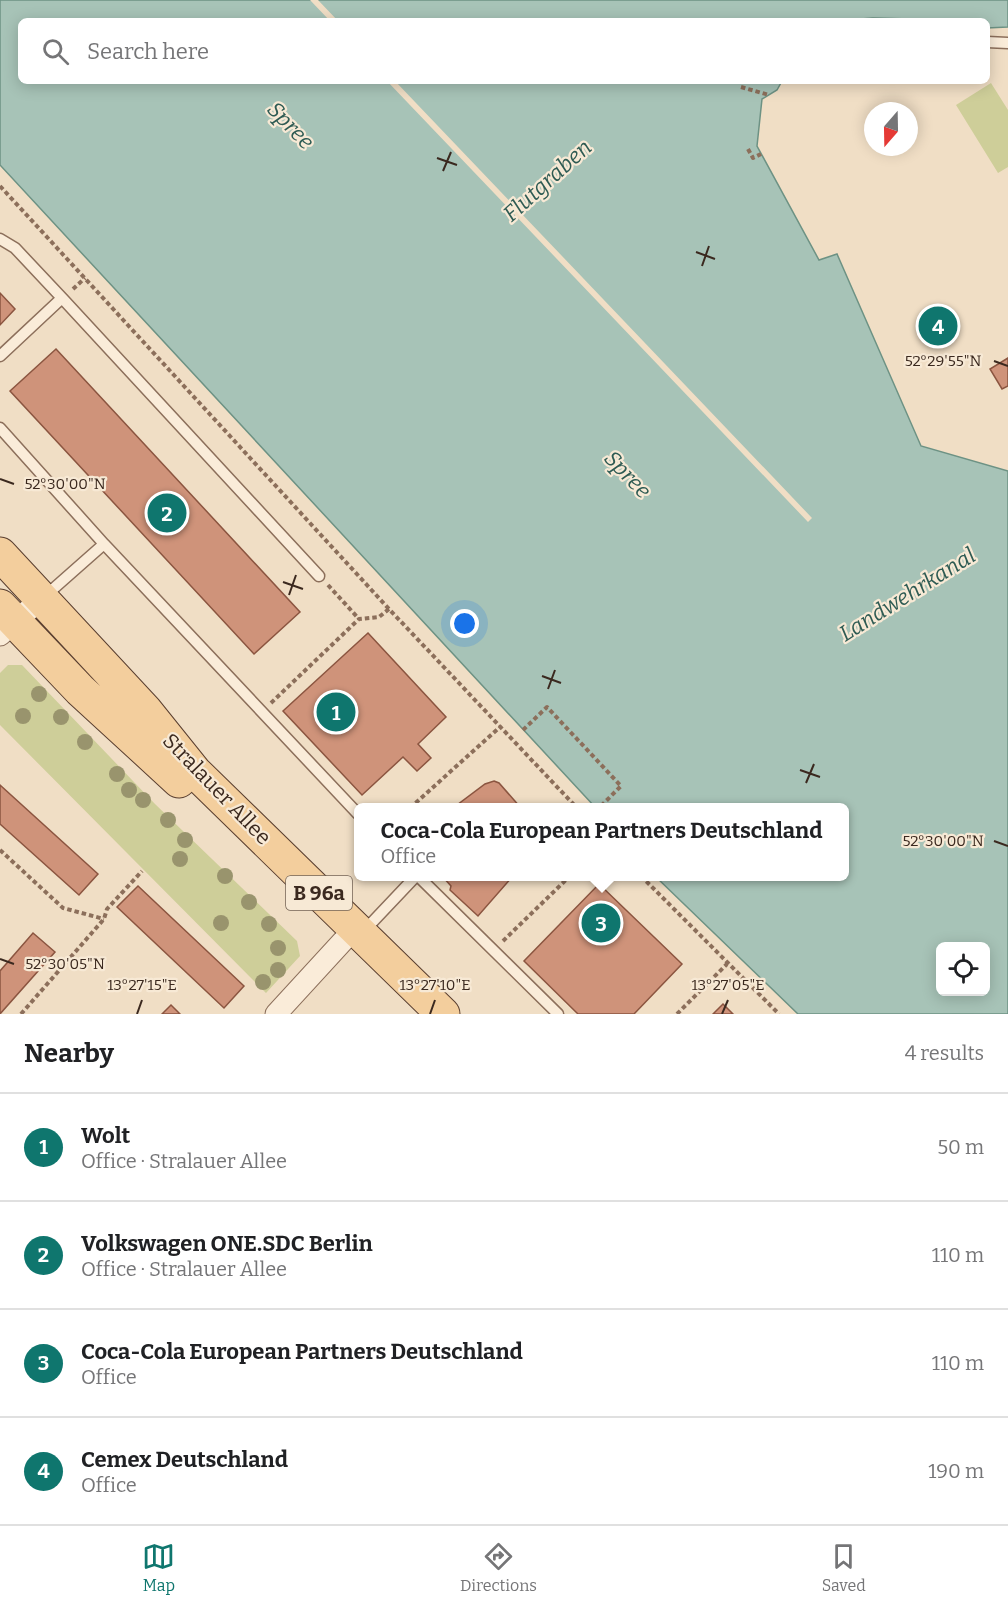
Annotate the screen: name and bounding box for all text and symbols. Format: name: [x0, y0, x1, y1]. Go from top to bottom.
search box: [18, 18, 990, 84]
icon: search: [39, 35, 72, 68]
text: Search here: [87, 38, 209, 65]
water label: Spree: [262, 96, 320, 155]
north arrow: [864, 102, 918, 156]
water label: Flutgraben: [498, 134, 597, 227]
pin: 4: [918, 304, 958, 348]
text: 52°29'55"N: [905, 352, 981, 370]
water label: Spree: [599, 445, 657, 504]
text: 52°30'00"N: [24, 475, 106, 493]
pin: 2: [148, 490, 186, 536]
water label: Landwehrkanal: [834, 542, 981, 647]
your location: [450, 609, 479, 638]
pin: 1: [316, 690, 356, 734]
street label: Stralauer Allee: [157, 728, 277, 850]
popup: [354, 803, 849, 881]
text: Coca-Cola European Partners Deutschland: [381, 817, 822, 844]
text: 52°30'00"N: [902, 832, 984, 850]
text: Office: [381, 844, 436, 868]
road number: B 96a: [286, 876, 352, 910]
pin: 3: [582, 900, 620, 946]
map controls: [936, 942, 990, 996]
button: locate: [936, 942, 990, 996]
text: 52°30'05"N: [25, 955, 105, 973]
text: 13°27'15"E: [107, 976, 177, 994]
text: 13°27'10"E: [399, 976, 471, 994]
text: 13°27'05"E: [691, 976, 765, 994]
text: Nearby: [24, 1038, 114, 1069]
text: 4 results: [905, 1041, 984, 1065]
text: Wolt: [81, 1122, 130, 1149]
text: 1: [39, 1135, 48, 1159]
text: 50 m: [937, 1135, 984, 1159]
text: Office · Stralauer Allee: [81, 1149, 287, 1173]
text: Volkswagen ONE.SDC Berlin: [81, 1230, 373, 1257]
text: 2: [38, 1243, 49, 1267]
text: 110 m: [932, 1243, 984, 1267]
text: Office · Stralauer Allee: [81, 1257, 287, 1281]
text: Coca-Cola European Partners Deutschland: [81, 1338, 523, 1365]
text: 3: [38, 1351, 49, 1375]
text: 110 m: [932, 1351, 984, 1375]
text: Office: [81, 1365, 137, 1389]
text: Cemex Deutschland: [81, 1446, 288, 1473]
text: 4: [37, 1459, 50, 1483]
text: 190 m: [928, 1459, 984, 1483]
text: Office: [81, 1473, 137, 1497]
tab: Map: [142, 1540, 175, 1595]
tab: Directions: [460, 1540, 537, 1595]
tab: Saved: [822, 1540, 866, 1595]

